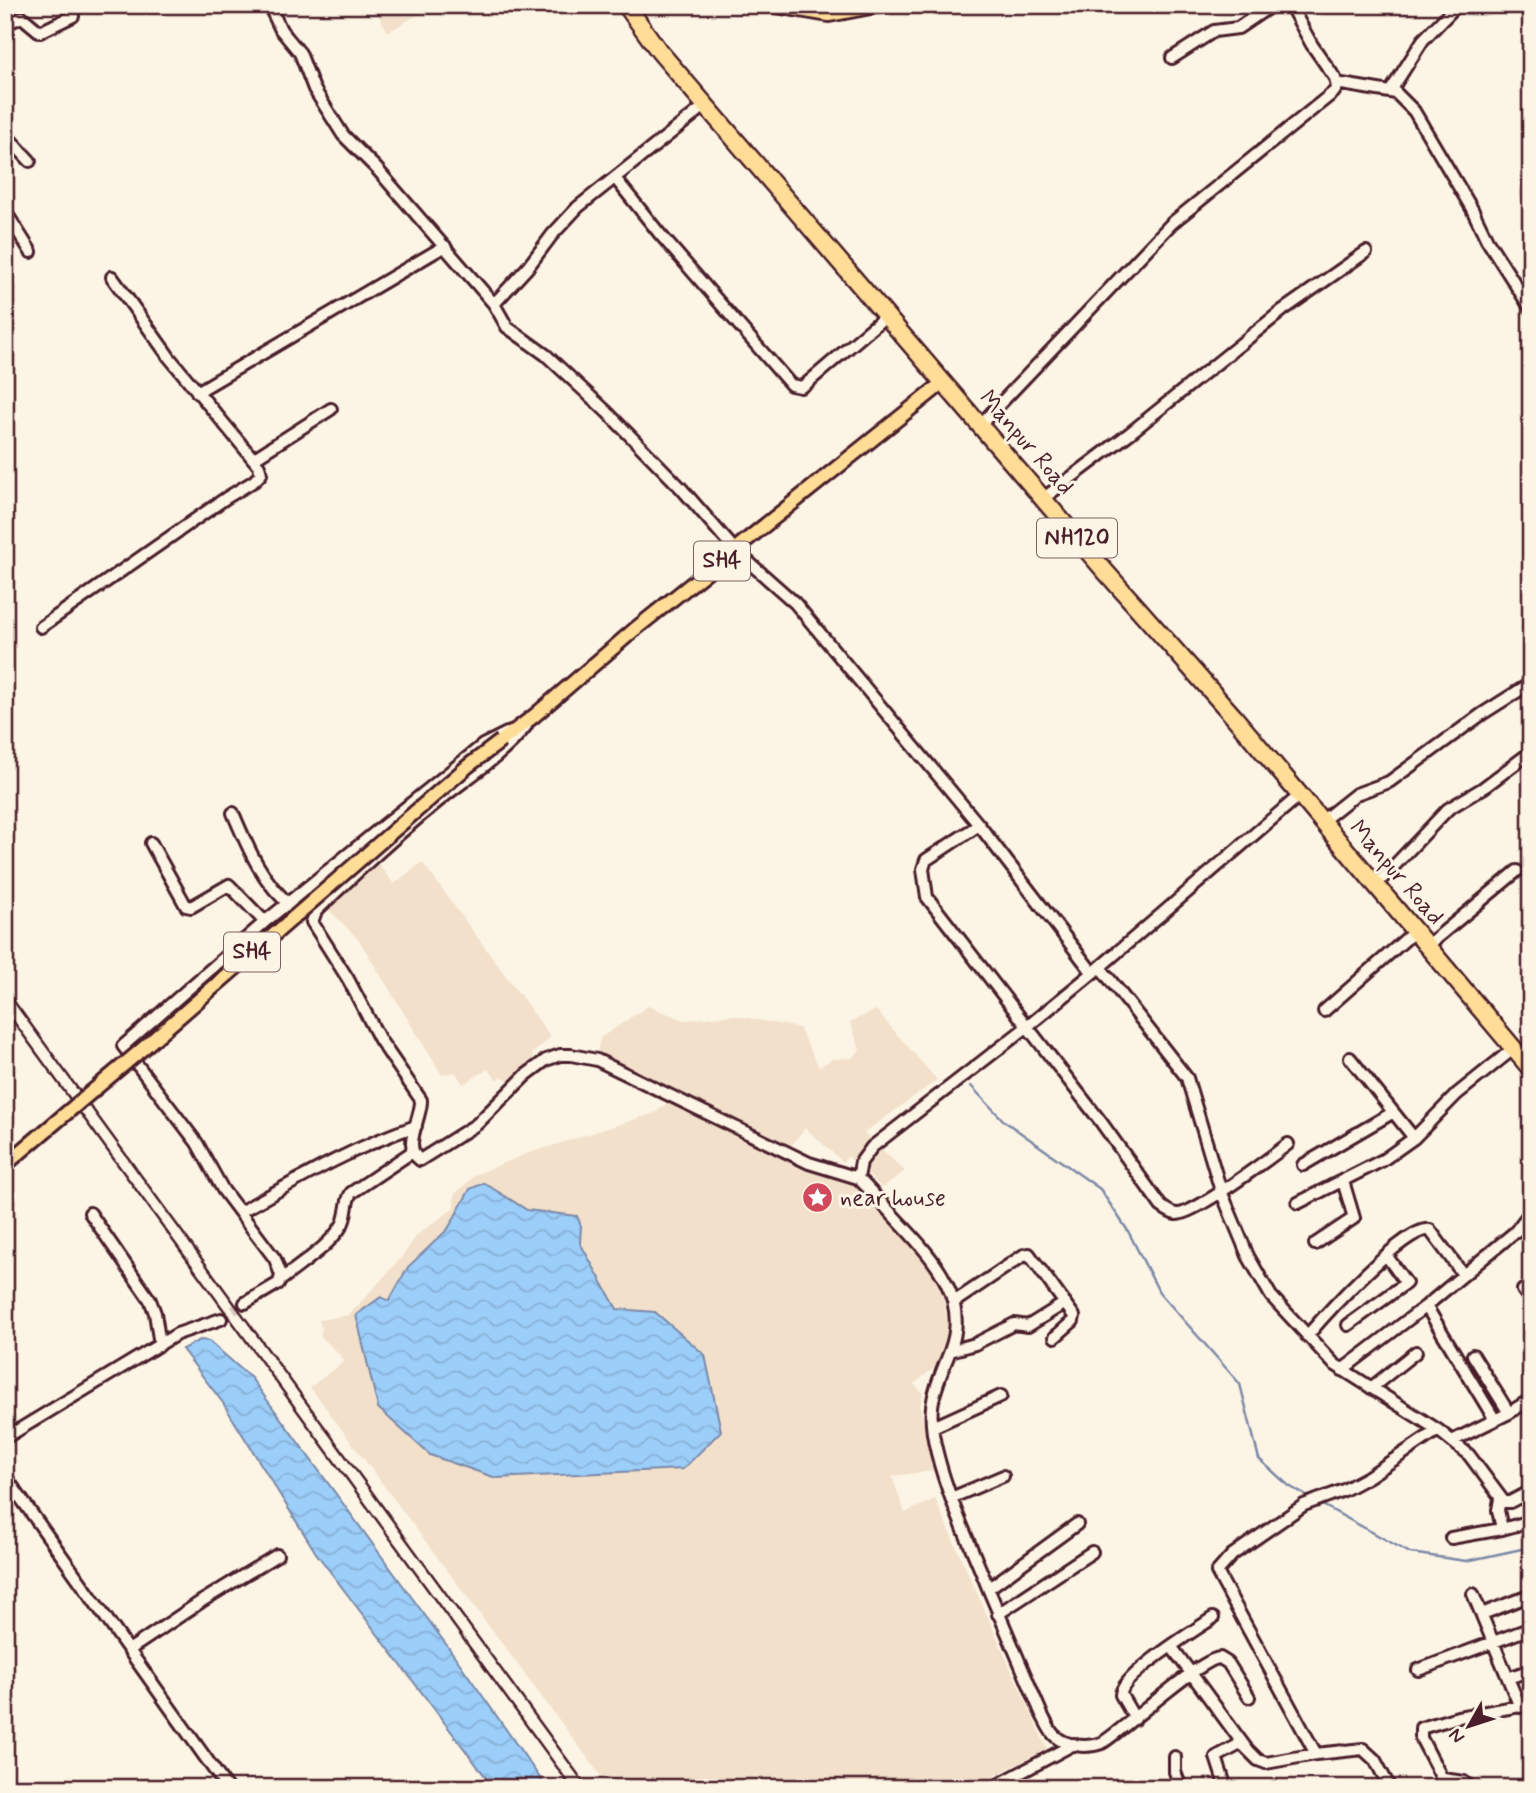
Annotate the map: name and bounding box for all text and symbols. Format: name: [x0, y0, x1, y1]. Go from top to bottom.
street label: Manpur Road: [972, 384, 1080, 502]
road number: NH120: [1037, 518, 1117, 558]
road number: SH4: [694, 541, 750, 580]
street label: Manpur Road: [1342, 814, 1450, 932]
road number: SH4: [224, 932, 280, 972]
place icon: near house: [800, 1181, 834, 1215]
place label: near house: [840, 1183, 946, 1214]
north arrow: [1434, 1692, 1504, 1762]
text: N: [1443, 1723, 1471, 1749]

